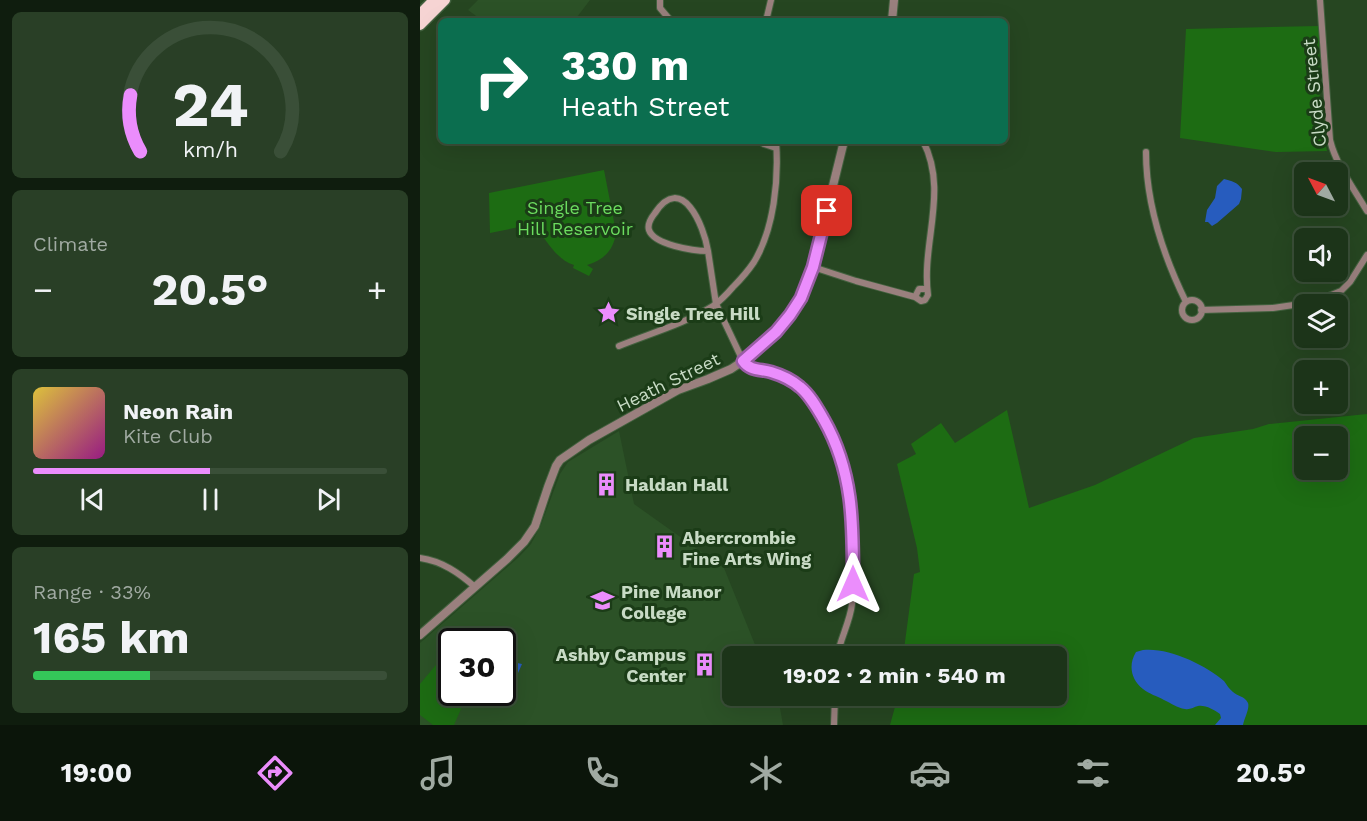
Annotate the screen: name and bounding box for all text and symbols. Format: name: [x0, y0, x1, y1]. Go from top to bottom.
street label: Clyde Street: [1298, 37, 1330, 148]
text: 330 m: [561, 41, 689, 90]
icon: right: [462, 42, 540, 120]
text: 24: [172, 68, 248, 141]
text: Heath Street: [561, 91, 729, 123]
text: km/h: [182, 138, 238, 163]
north arrow: [1294, 162, 1348, 216]
map controls: [1294, 162, 1348, 480]
pin: [801, 185, 852, 236]
icon: arrive: [810, 194, 843, 227]
park label: Single Tree Hill Reservoir: [517, 197, 633, 239]
button: sound: [1294, 228, 1348, 282]
text: Climate: [33, 232, 108, 256]
text: 20.5°: [152, 263, 268, 316]
text: −: [33, 270, 53, 309]
text: +: [367, 270, 387, 309]
button: layers: [1294, 294, 1348, 348]
place icon: Single Tree Hill: [595, 300, 621, 326]
place label: Single Tree Hill: [626, 303, 760, 324]
street label: Heath Street: [613, 348, 723, 416]
button: +: [1294, 360, 1348, 414]
text: Neon Rain: [123, 399, 233, 424]
text: Kite Club: [123, 424, 213, 448]
button: −: [1294, 426, 1348, 480]
building icon: Haldan Hall: [594, 471, 620, 497]
place label: Haldan Hall: [625, 474, 728, 495]
icon: previous: [76, 483, 109, 516]
icon: pause: [194, 483, 227, 516]
icon: next: [312, 483, 345, 516]
place label: Abercrombie Fine Arts Wing: [682, 527, 812, 569]
building icon: Abercrombie Fine Arts Wing: [651, 534, 677, 560]
position arrow: [821, 552, 885, 616]
text: Range · 33%: [33, 580, 151, 604]
place label: Pine Manor College: [621, 581, 722, 623]
school or university icon: Pine Manor College: [590, 588, 616, 614]
text: 165 km: [33, 611, 190, 664]
speed limit sign: 30: [438, 628, 516, 706]
place label: Ashby Campus Center: [556, 644, 686, 686]
building icon: Ashby Campus Center: [691, 651, 717, 677]
text: 19:02 · 2 min · 540 m: [783, 663, 1006, 688]
icon: directions: [254, 752, 296, 794]
icon: music: [417, 752, 459, 794]
icon: phone: [581, 752, 623, 794]
icon: climate: [745, 752, 787, 794]
icon: car: [909, 752, 951, 794]
icon: filters: [1072, 752, 1114, 794]
text: 19:00: [61, 757, 132, 789]
text: 20.5°: [1236, 757, 1306, 789]

